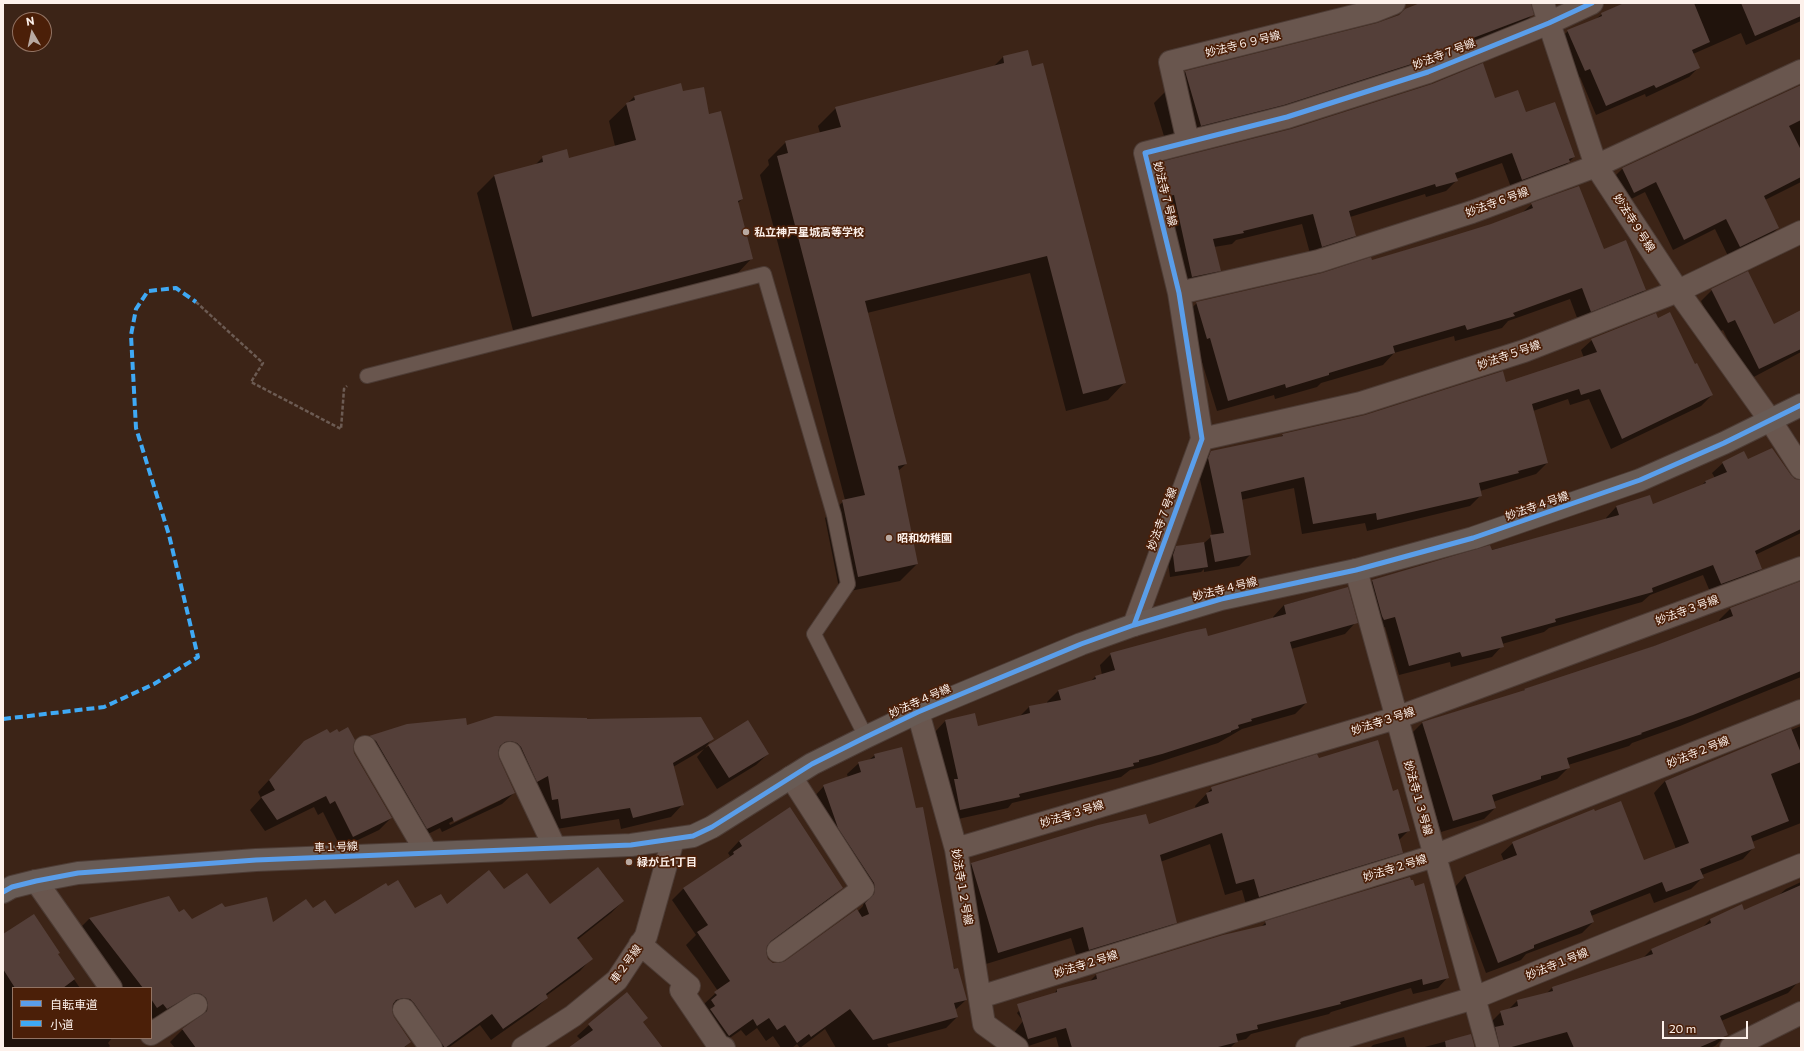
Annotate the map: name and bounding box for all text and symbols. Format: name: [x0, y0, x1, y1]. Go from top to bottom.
north arrow: [12, 12, 52, 52]
text: N: [25, 14, 35, 28]
street label: 妙法寺６９号線: [1204, 28, 1282, 60]
street label: 妙法寺７号線: [1411, 36, 1477, 72]
street label: 妙法寺７号線: [1151, 160, 1179, 228]
street label: 妙法寺６号線: [1464, 185, 1530, 219]
street label: 妙法寺９号線: [1610, 192, 1658, 254]
place label: 私立神戸星城高等学校: [754, 225, 864, 239]
marker: 私立神戸星城高等学校: [741, 227, 751, 237]
street label: 妙法寺５号線: [1476, 338, 1542, 372]
street label: 妙法寺７号線: [1145, 486, 1179, 552]
street label: 妙法寺４号線: [1504, 489, 1570, 523]
place label: 昭和幼稚園: [897, 531, 952, 545]
marker: 昭和幼稚園: [884, 533, 894, 543]
street label: 妙法寺４号線: [1191, 575, 1259, 603]
street label: 妙法寺３号線: [1654, 593, 1720, 627]
street label: 妙法寺４号線: [887, 682, 953, 720]
street label: 妙法寺３号線: [1350, 705, 1416, 737]
street label: 妙法寺２号線: [1665, 734, 1731, 770]
street label: 妙法寺１３号線: [1401, 759, 1435, 837]
street label: 妙法寺３号線: [1039, 798, 1105, 830]
street label: 車１号線: [314, 840, 358, 854]
street label: 妙法寺１２号線: [949, 848, 975, 926]
street label: 妙法寺２号線: [1362, 852, 1428, 884]
place label: 緑が丘1丁目: [637, 855, 697, 869]
marker: 緑が丘1丁目: [624, 857, 634, 867]
street label: 車２号線: [608, 942, 644, 986]
street label: 妙法寺１号線: [1524, 946, 1590, 982]
street label: 妙法寺２号線: [1053, 948, 1119, 980]
legend: [12, 987, 152, 1039]
text: 自転車道: [50, 997, 98, 1011]
scale bar: [1664, 1013, 1750, 1039]
text: 小道: [50, 1017, 74, 1031]
text: 20 m: [1669, 1021, 1696, 1035]

